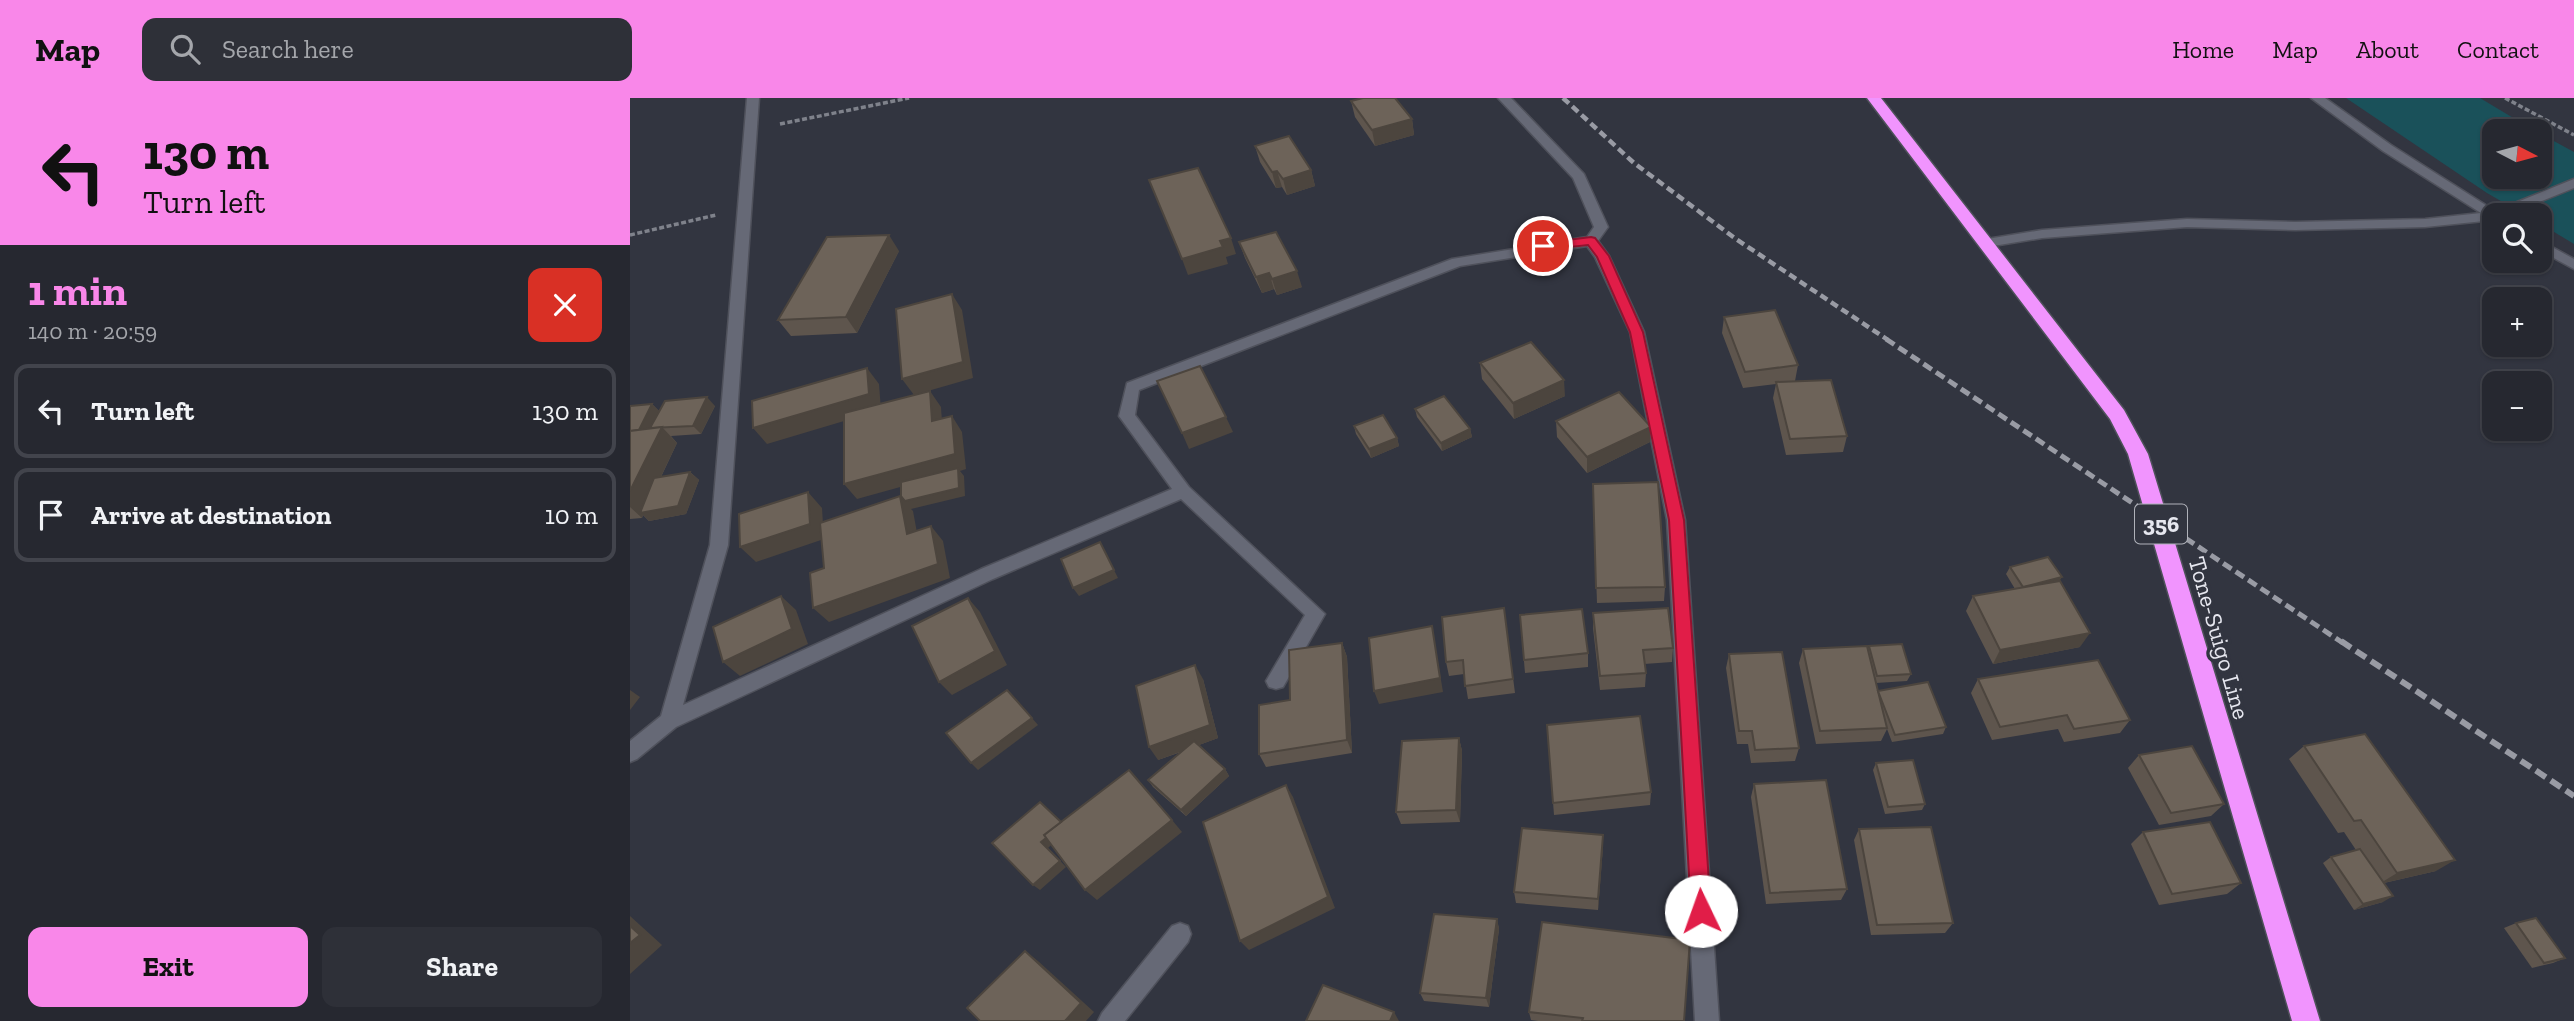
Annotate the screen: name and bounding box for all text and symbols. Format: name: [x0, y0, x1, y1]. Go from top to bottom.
search box: [142, 18, 632, 81]
text: Map: [35, 30, 100, 69]
icon: search: [166, 30, 204, 68]
text: Search here: [222, 33, 354, 65]
text: Home: [2172, 35, 2234, 64]
text: Map: [2272, 35, 2318, 64]
text: About: [2356, 35, 2419, 64]
text: Contact: [2457, 35, 2539, 64]
north arrow: [2482, 119, 2552, 189]
map controls: [2482, 119, 2552, 441]
text: 130 m: [143, 123, 269, 182]
icon: left: [28, 126, 119, 217]
text: Turn left: [143, 183, 265, 221]
button: search: [2482, 203, 2552, 273]
pin: [1513, 216, 1573, 276]
icon: arrive: [1524, 227, 1562, 265]
text: 1 min: [28, 265, 127, 316]
button: close: [528, 268, 602, 342]
button: +: [2482, 287, 2552, 357]
text: 140 m · 20:59: [28, 317, 157, 345]
button: −: [2482, 371, 2552, 441]
icon: left: [32, 392, 70, 430]
text: Turn left: [91, 395, 194, 427]
text: 130 m: [532, 395, 598, 427]
icon: arrive: [32, 496, 70, 534]
text: Arrive at destination: [91, 499, 331, 531]
text: 10 m: [545, 499, 598, 531]
road number: 356: [2135, 504, 2187, 544]
street label: Tone-Suigo Line: [2182, 553, 2257, 722]
position arrow: [1664, 874, 1738, 948]
button: Exit: [28, 927, 308, 1007]
button: Share: [322, 927, 602, 1007]

